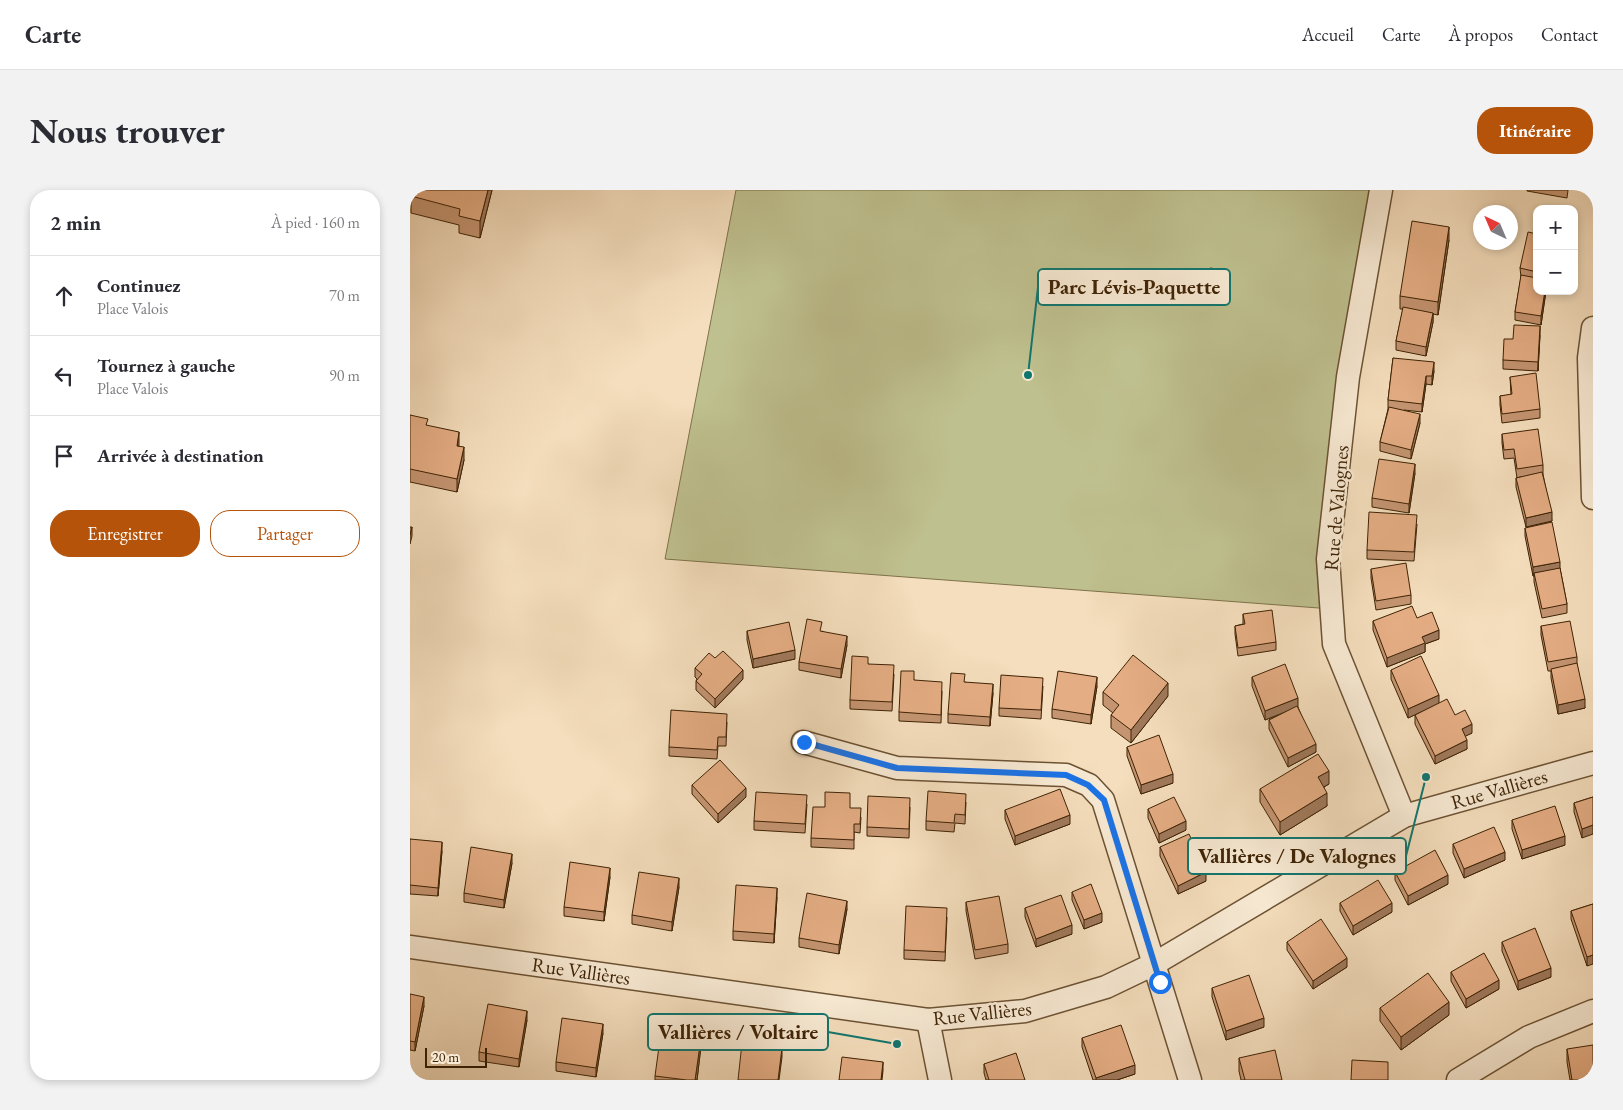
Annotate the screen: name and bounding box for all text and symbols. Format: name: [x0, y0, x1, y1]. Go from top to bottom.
text: Carte: [25, 19, 81, 50]
text: Accueil: [1302, 23, 1354, 46]
text: Carte: [1382, 23, 1421, 46]
text: À propos: [1449, 23, 1513, 46]
text: Contact: [1541, 23, 1598, 46]
button: Itinéraire: [1477, 107, 1593, 154]
text: Nous trouver: [30, 108, 225, 153]
north arrow: [1473, 205, 1518, 250]
map controls: [1533, 205, 1578, 295]
button: +: [1533, 205, 1578, 250]
text: 2 min: [50, 209, 101, 236]
text: À pied · 160 m: [271, 212, 360, 233]
button: −: [1533, 250, 1578, 295]
callout: Parc Lévis-Paquette: [1038, 269, 1230, 305]
text: Continuez: [97, 273, 181, 298]
text: Parc Lévis-Paquette: [1048, 273, 1221, 300]
icon: ahead: [50, 282, 78, 310]
text: 70 m: [329, 285, 360, 306]
text: Place Valois: [97, 298, 168, 319]
text: Tournez à gauche: [97, 353, 235, 378]
icon: left: [50, 362, 78, 390]
text: 90 m: [329, 365, 360, 386]
text: Place Valois: [97, 378, 168, 399]
icon: arrive: [50, 442, 78, 470]
text: Arrivée à destination: [97, 443, 264, 468]
street label: Rue de Valognes: [1318, 444, 1354, 572]
button: Enregistrer: [50, 510, 200, 557]
button: Partager: [210, 510, 360, 557]
route end: [793, 731, 816, 754]
street label: Rue Vallières: [1448, 763, 1550, 815]
callout: Vallières / De Valognes: [1188, 838, 1406, 874]
text: Vallières / De Valognes: [1198, 842, 1396, 869]
street label: Rue Vallières: [530, 951, 632, 991]
route start: [1149, 971, 1172, 994]
street label: Rue Vallières: [931, 995, 1033, 1031]
callout: Vallières / Voltaire: [648, 1014, 828, 1050]
text: Vallières / Voltaire: [658, 1018, 819, 1045]
scale bar: [425, 1045, 488, 1068]
text: 20 m: [432, 1048, 459, 1066]

